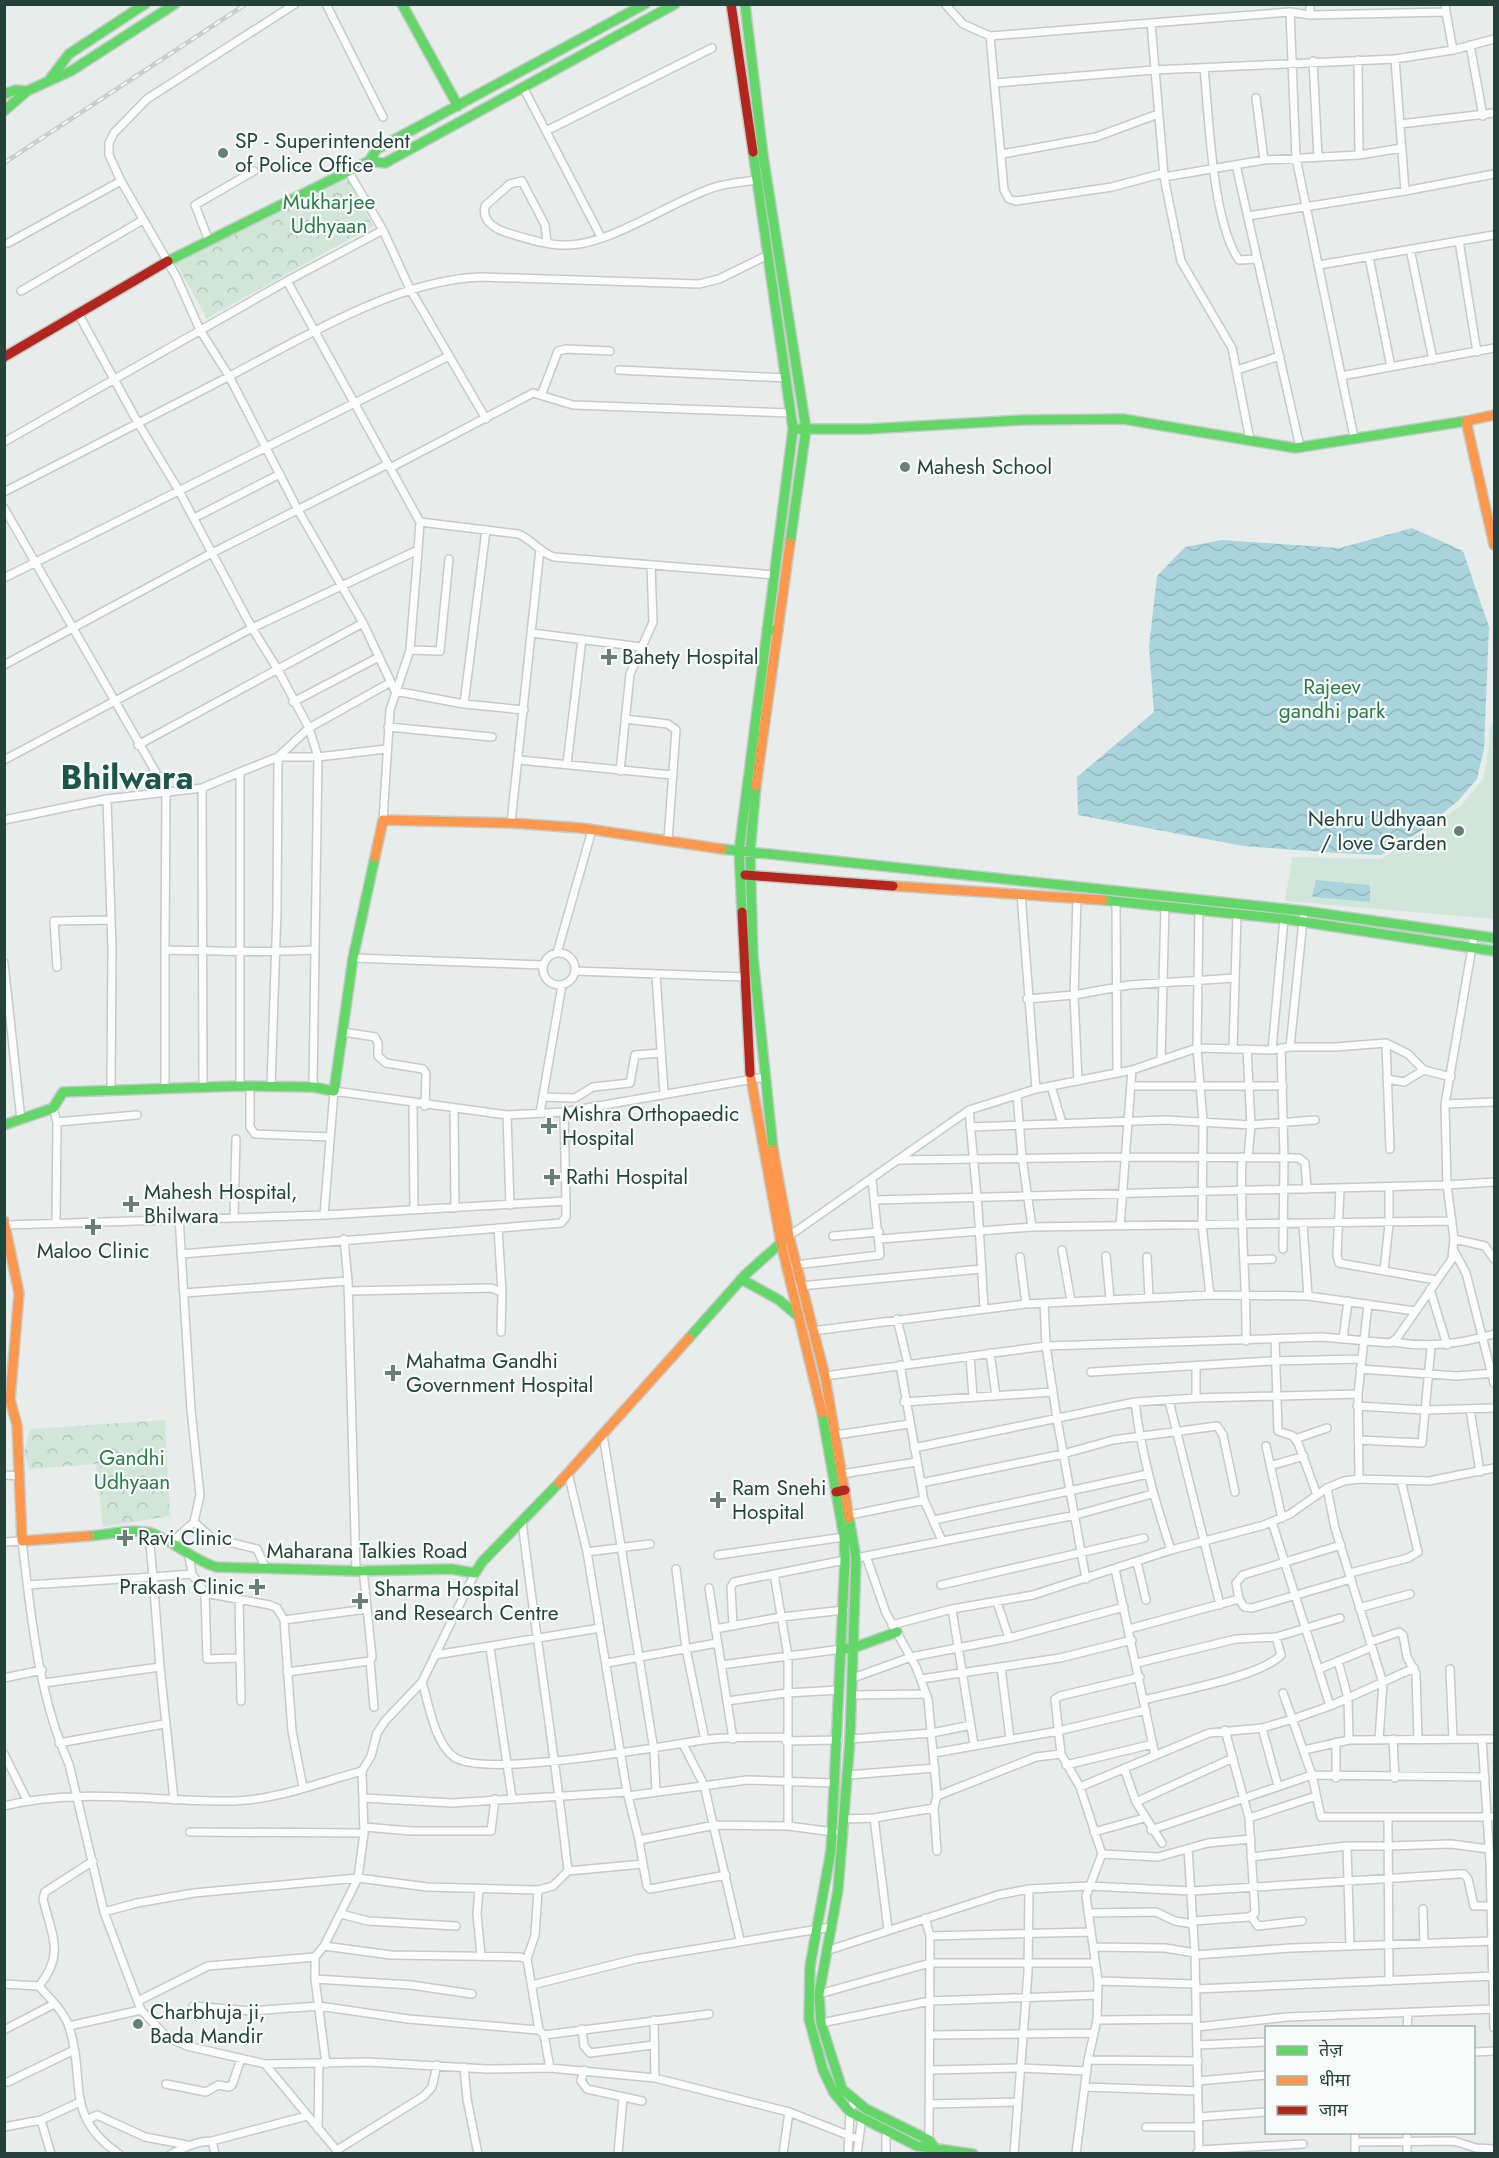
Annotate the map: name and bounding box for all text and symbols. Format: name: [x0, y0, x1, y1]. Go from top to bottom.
place label: SP - Superintendent of Police Office: [235, 126, 410, 180]
marker: SP - Superintendent of Police Office: [216, 146, 230, 160]
park label: Mukharjee Udhyaan: [283, 187, 375, 241]
place label: Mahesh School: [917, 452, 1052, 482]
marker: Mahesh School: [898, 460, 912, 474]
place label: Bahety Hospital: [622, 642, 759, 672]
marker: Bahety Hospital: [600, 648, 618, 666]
park label: Rajeev gandhi park: [1279, 672, 1386, 726]
district label: Bhilwara: [61, 754, 193, 801]
place label: Nehru Udhyaan / love Garden: [1308, 804, 1447, 858]
marker: Nehru Udhyaan / love Garden: [1452, 824, 1466, 838]
place label: Mishra Orthopaedic Hospital: [562, 1099, 739, 1153]
marker: Mishra Orthopaedic Hospital: [540, 1117, 558, 1135]
place label: Rathi Hospital: [566, 1162, 688, 1192]
marker: Rathi Hospital: [543, 1168, 561, 1186]
place label: Mahesh Hospital, Bhilwara: [144, 1177, 298, 1231]
marker: Mahesh Hospital, Bhilwara: [122, 1195, 140, 1213]
marker: Maloo Clinic: [84, 1218, 102, 1236]
place label: Maloo Clinic: [37, 1236, 149, 1266]
place label: Mahatma Gandhi Government Hospital: [406, 1346, 593, 1400]
marker: Mahatma Gandhi Government Hospital: [384, 1364, 402, 1382]
park label: Gandhi Udhyaan: [94, 1443, 170, 1497]
place label: Ram Snehi Hospital: [732, 1473, 826, 1527]
marker: Ram Snehi Hospital: [709, 1491, 727, 1509]
place label: Ravi Clinic: [138, 1523, 232, 1553]
marker: Ravi Clinic: [116, 1529, 134, 1547]
street label: Maharana Talkies Road: [266, 1536, 468, 1566]
place label: Prakash Clinic: [119, 1572, 244, 1602]
place label: Sharma Hospital and Research Centre: [374, 1574, 559, 1628]
marker: Prakash Clinic: [248, 1578, 266, 1596]
marker: Sharma Hospital and Research Centre: [351, 1592, 369, 1610]
place label: Charbhuja ji, Bada Mandir: [150, 1997, 266, 2051]
marker: Charbhuja ji, Bada Mandir: [131, 2017, 145, 2031]
legend: [1265, 2026, 1475, 2134]
text: तेज़: [1319, 2037, 1343, 2063]
text: धीमा: [1319, 2067, 1350, 2093]
text: जाम: [1319, 2097, 1349, 2123]

